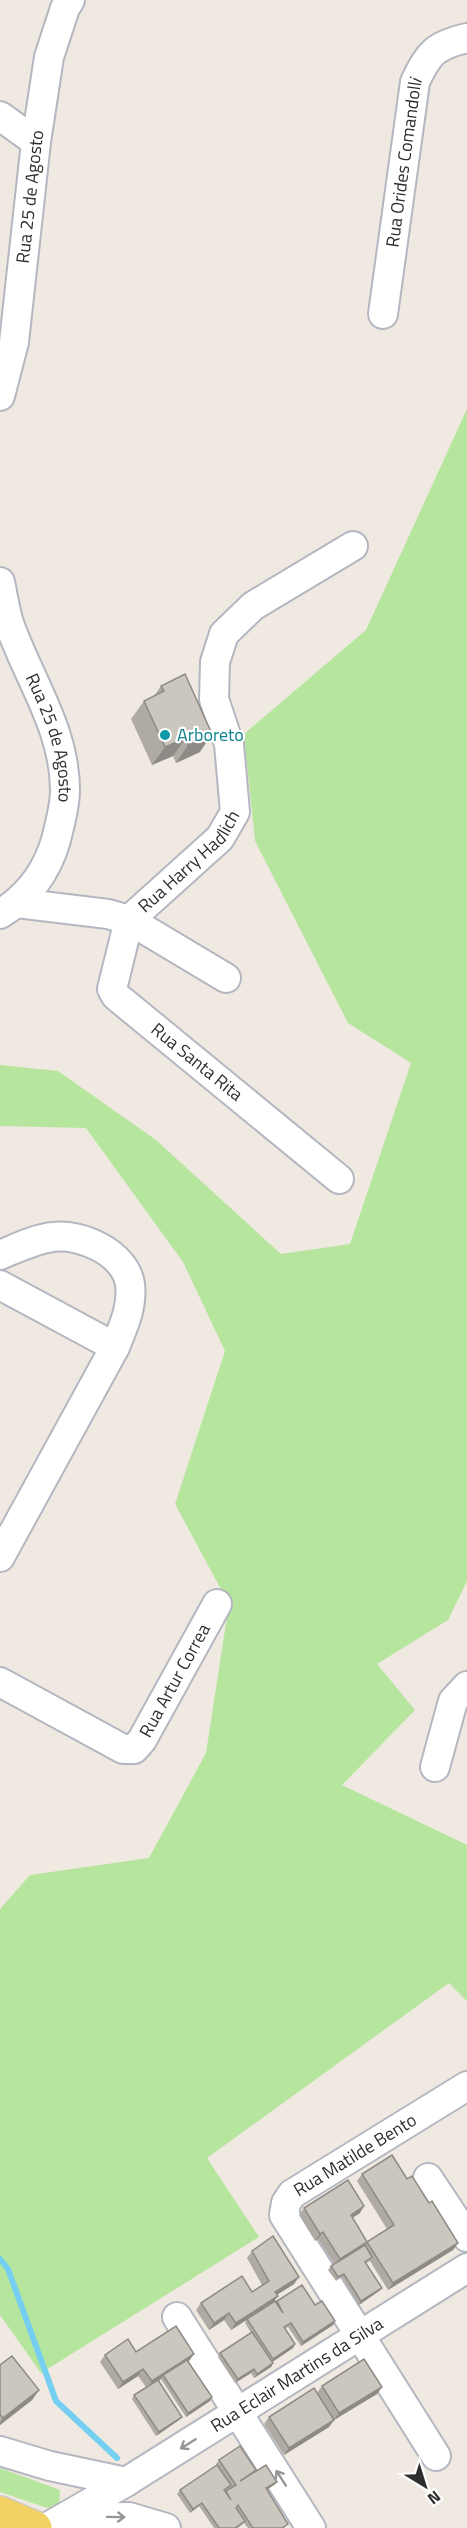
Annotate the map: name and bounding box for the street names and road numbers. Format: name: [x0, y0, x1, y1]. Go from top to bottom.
street label: Rua Orides Comandolli: [378, 72, 429, 249]
street label: Rua 25 de Agosto: [9, 128, 51, 265]
street label: Rua 25 de Agosto: [19, 669, 79, 804]
street label: Rua Harry Hadlich: [132, 805, 246, 919]
street label: Rua Santa Rita: [145, 1016, 249, 1107]
street label: Rua Artur Correa: [132, 1619, 217, 1742]
street label: Rua Matilde Bento: [288, 2106, 422, 2203]
street label: Rua Eclair Martins da Silva: [205, 2310, 388, 2439]

